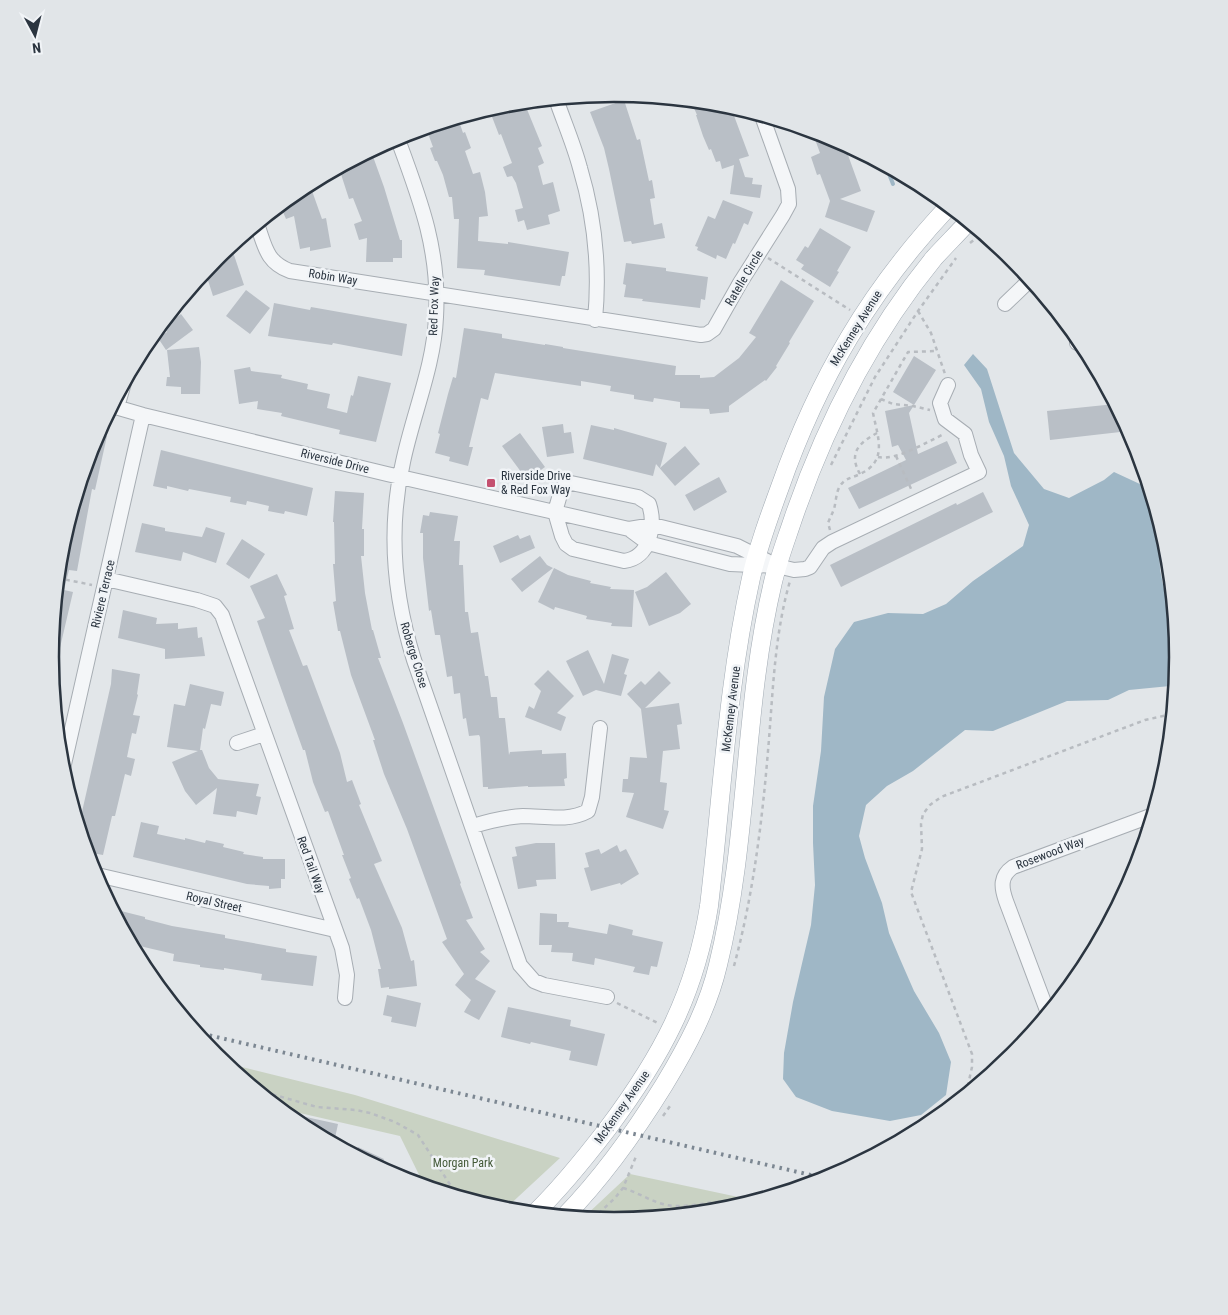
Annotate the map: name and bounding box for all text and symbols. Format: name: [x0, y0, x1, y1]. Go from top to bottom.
north arrow: [10, 10, 60, 60]
text: N: [31, 39, 42, 56]
street label: Ratelle Circle: [722, 247, 766, 308]
street label: Robin Way: [308, 266, 358, 288]
street label: Red Fox Way: [426, 276, 442, 336]
street label: McKenney Avenue: [827, 287, 885, 368]
street label: Riverside Drive: [299, 446, 371, 476]
place label: Riverside Drive & Red Fox Way: [501, 469, 571, 497]
marker: Riverside Drive & Red Fox Way: [485, 477, 497, 489]
street label: Riviere Terrace: [88, 558, 118, 629]
street label: Roberge Close: [397, 620, 431, 690]
street label: McKenney Avenue: [719, 665, 743, 753]
street label: Rosewood Way: [1014, 834, 1086, 872]
street label: Red Tail Way: [294, 835, 328, 895]
street label: Royal Street: [185, 889, 244, 915]
street label: McKenney Avenue: [592, 1067, 653, 1146]
park label: Morgan Park: [433, 1156, 494, 1170]

